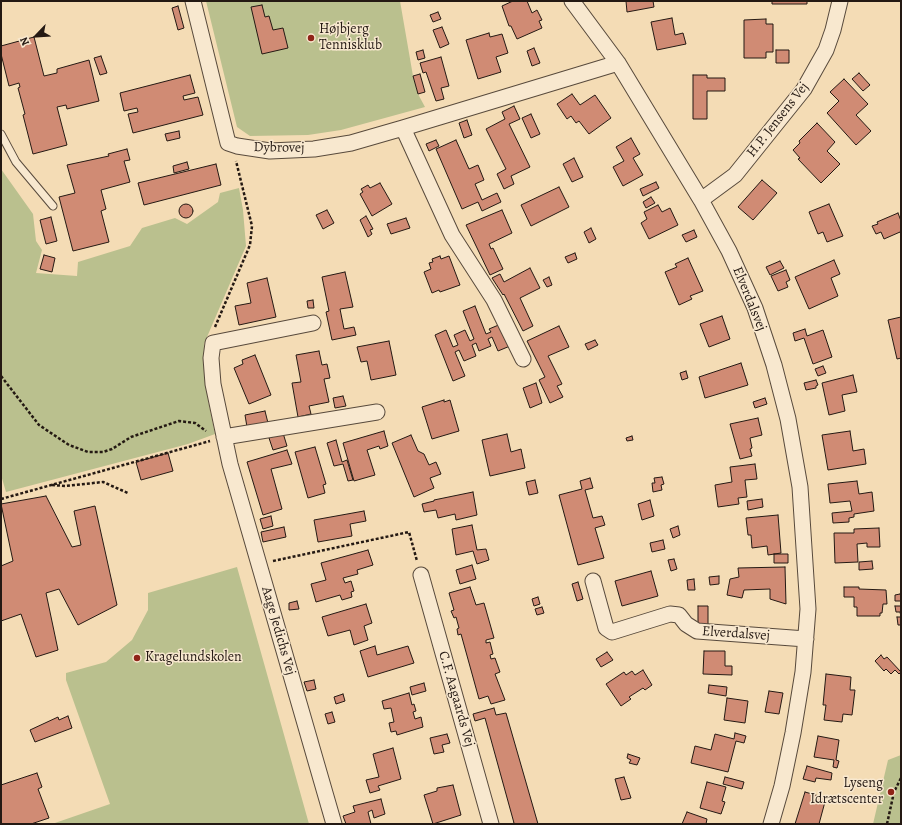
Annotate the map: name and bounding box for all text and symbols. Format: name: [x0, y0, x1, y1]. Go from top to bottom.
north arrow: [16, 16, 56, 56]
place label: Højbjerg Tennisklub: [319, 22, 382, 54]
marker: Højbjerg Tennisklub: [306, 33, 316, 43]
text: N: [16, 34, 33, 48]
street label: H.P. Jensens Vej: [744, 79, 812, 161]
street label: Dybrovej: [253, 139, 305, 157]
street label: Elverdalsvej: [728, 264, 770, 334]
street label: Aage Jedichs Vej: [257, 585, 299, 677]
street label: Elverdalsvej: [701, 623, 771, 645]
street label: C.F. Aagaards Vej: [434, 649, 478, 749]
place label: Kragelundskolen: [145, 650, 242, 666]
marker: Kragelundskolen: [132, 653, 142, 663]
place label: Lyseng Idrætscenter: [810, 776, 883, 808]
marker: Lyseng Idrætscenter: [886, 787, 896, 797]

